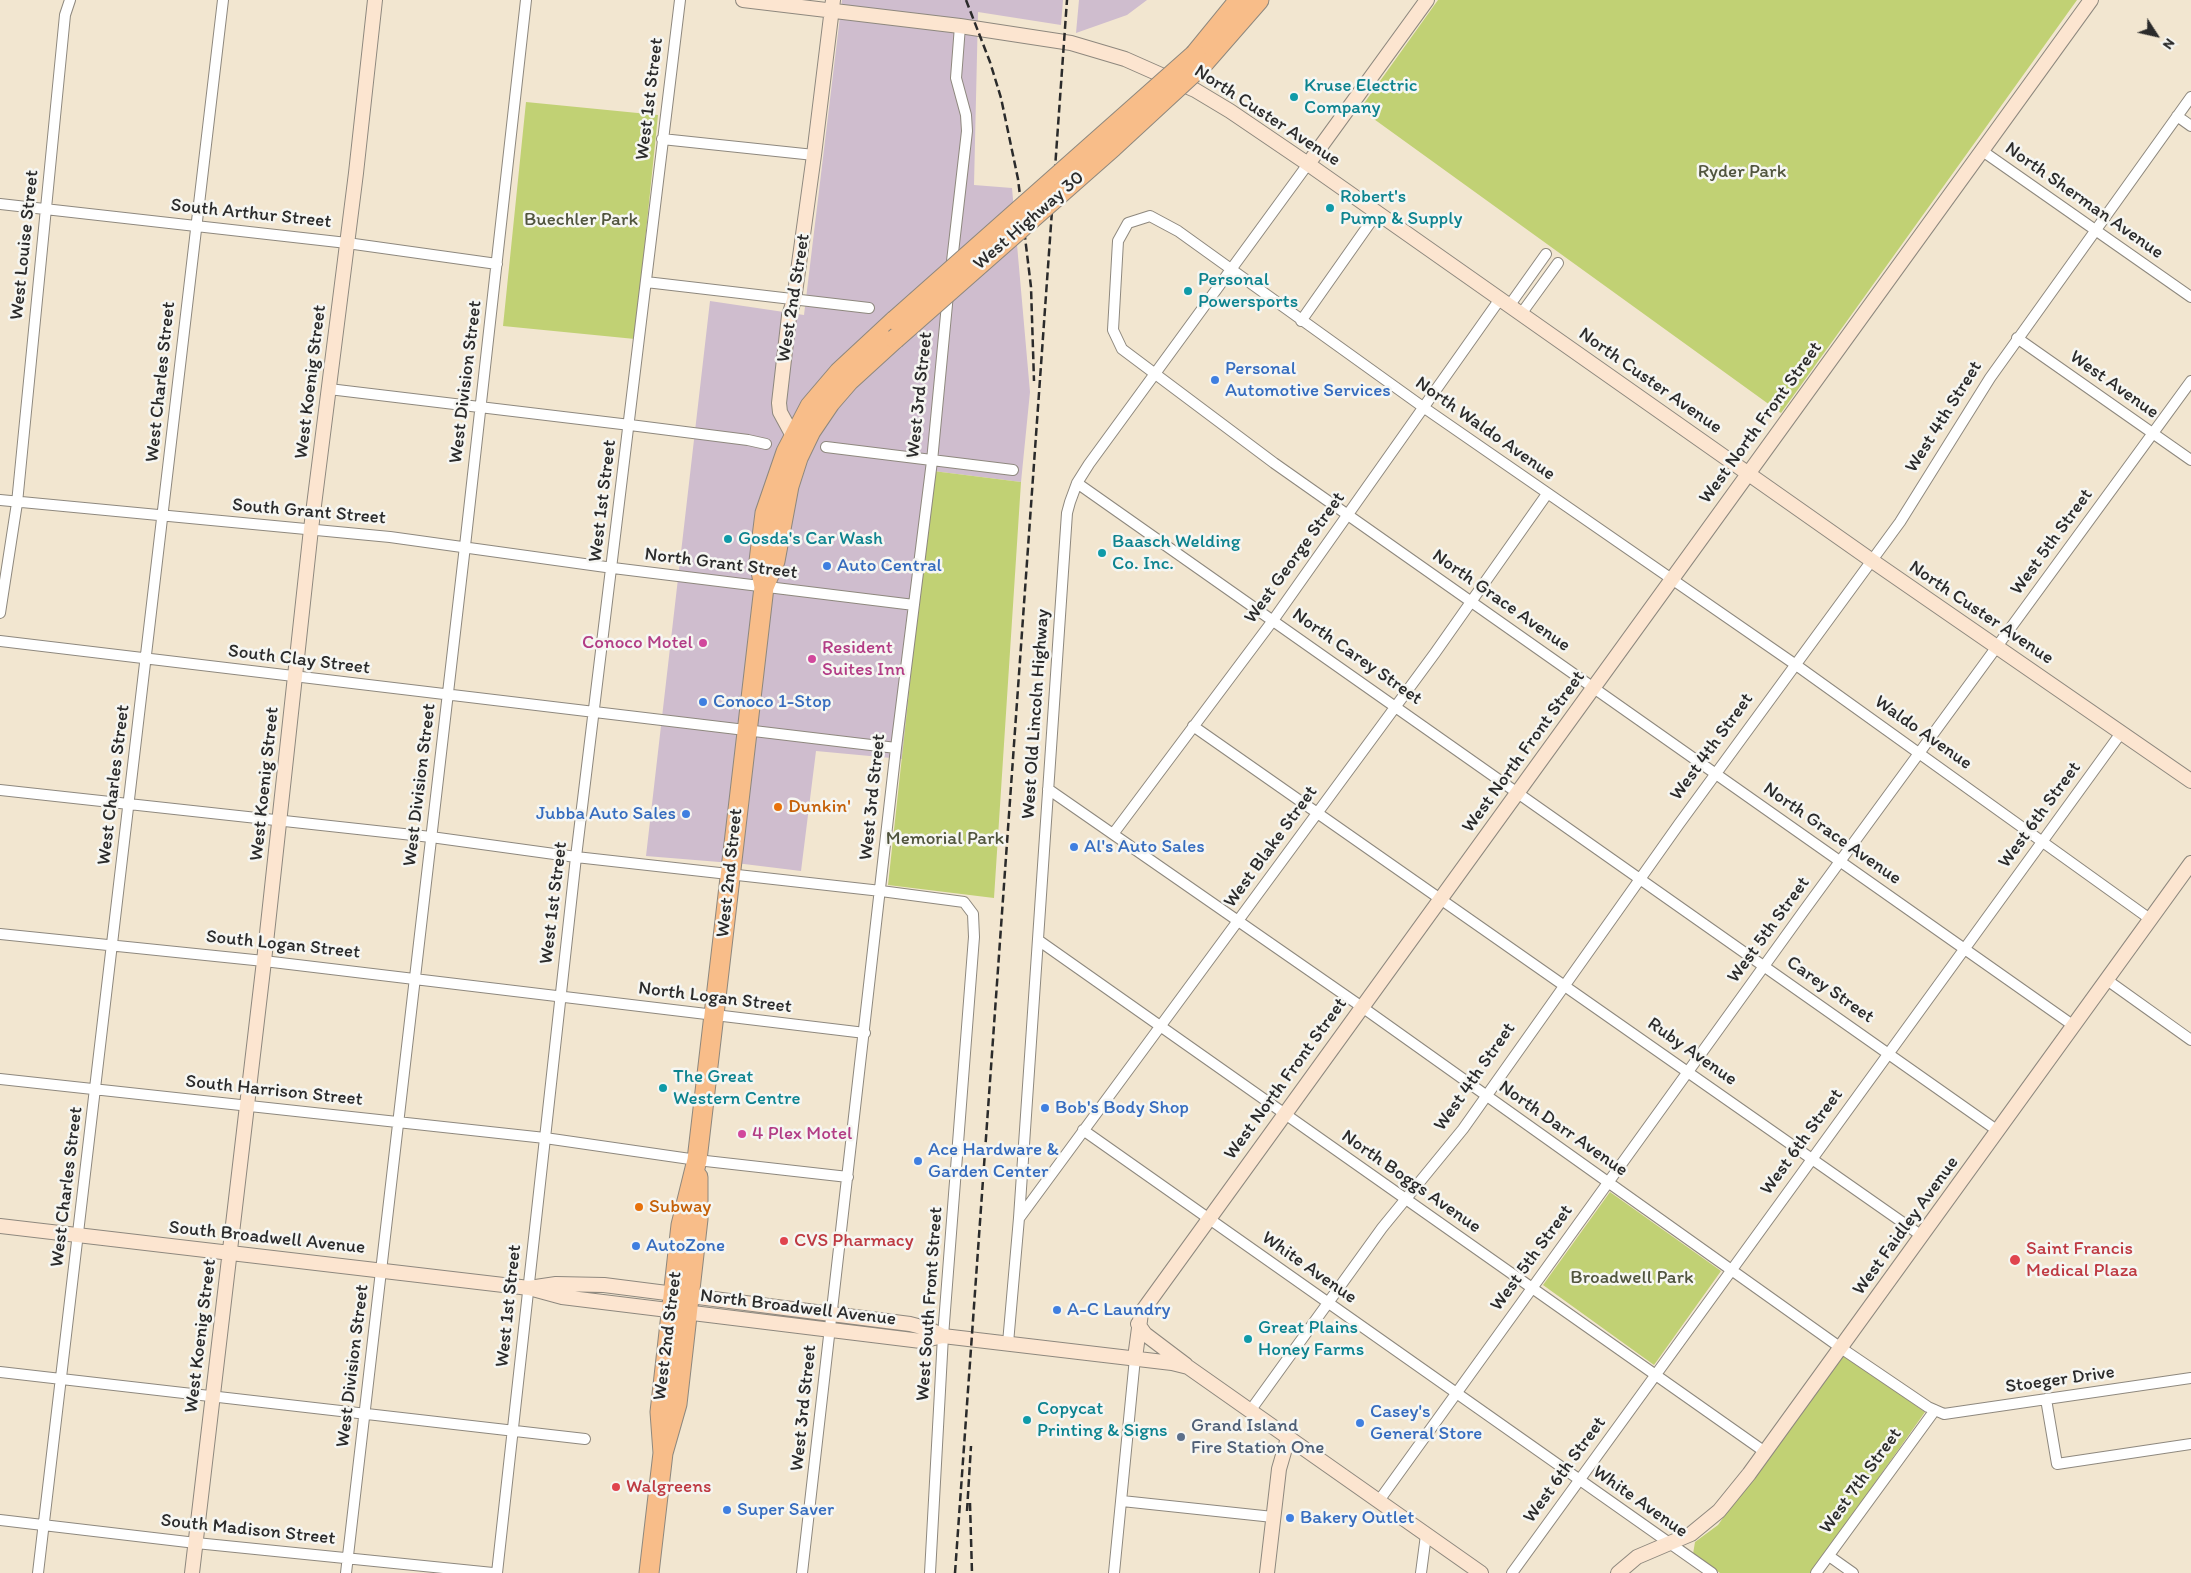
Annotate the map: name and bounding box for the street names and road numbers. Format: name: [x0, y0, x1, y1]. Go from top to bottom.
street label: West 1st Street: [631, 36, 669, 162]
street label: North Custer Avenue: [1190, 60, 1344, 172]
street label: North Sherman Avenue: [2000, 138, 2168, 264]
street label: West Highway 30: [969, 167, 1089, 275]
street label: West Louise Street: [6, 169, 44, 321]
street label: South Arthur Street: [170, 194, 332, 234]
street label: West 2nd Street: [773, 232, 815, 364]
street label: West Division Street: [445, 299, 487, 465]
street label: West Charles Street: [141, 301, 181, 463]
street label: West Koenig Street: [290, 304, 332, 460]
street label: North Custer Avenue: [1574, 323, 1726, 439]
street label: West 3rd Street: [902, 331, 938, 459]
street label: West North Front Street: [1695, 338, 1827, 508]
street label: West Avenue: [2065, 346, 2163, 424]
street label: West 4th Street: [1901, 357, 1987, 477]
street label: North Waldo Avenue: [1411, 372, 1559, 486]
street label: West 1st Street: [584, 438, 622, 564]
street label: West 5th Street: [2006, 484, 2098, 600]
street label: West George Street: [1240, 488, 1350, 628]
street label: South Grant Street: [231, 494, 387, 530]
street label: North Grant Street: [643, 543, 799, 585]
street label: North Grace Avenue: [1427, 545, 1575, 657]
street label: North Custer Avenue: [1904, 556, 2058, 670]
street label: North Carey Street: [1288, 604, 1426, 710]
street label: West Old Lincoln Highway: [1017, 608, 1055, 820]
street label: South Clay Street: [227, 640, 371, 680]
street label: West North Front Street: [1458, 667, 1590, 837]
street label: West 4th Street: [1665, 689, 1759, 805]
street label: Waldo Avenue: [1870, 691, 1976, 775]
street label: West Division Street: [399, 702, 441, 868]
street label: West Charles Street: [93, 704, 135, 866]
street label: West Koenig Street: [246, 706, 284, 862]
street label: West 3rd Street: [855, 733, 891, 861]
street label: West 6th Street: [1994, 757, 2086, 873]
street label: North Grace Avenue: [1758, 778, 1906, 890]
street label: West Blake Street: [1219, 782, 1323, 912]
street label: West 2nd Street: [712, 807, 748, 939]
street label: West 1st Street: [535, 840, 573, 966]
street label: West 5th Street: [1723, 872, 1815, 988]
street label: South Logan Street: [205, 926, 361, 964]
street label: Carey Street: [1782, 951, 1878, 1029]
street label: North Logan Street: [637, 977, 793, 1019]
street label: West North Front Street: [1220, 994, 1352, 1164]
street label: Ruby Avenue: [1643, 1013, 1741, 1091]
street label: West 4th Street: [1429, 1018, 1521, 1136]
street label: South Harrison Street: [184, 1070, 364, 1112]
street label: North Darr Avenue: [1494, 1076, 1632, 1182]
street label: West 6th Street: [1756, 1084, 1848, 1200]
street label: West Charles Street: [46, 1106, 88, 1268]
street label: North Boggs Avenue: [1337, 1125, 1485, 1239]
street label: West Faidley Avenue: [1848, 1152, 1964, 1300]
street label: West 5th Street: [1486, 1200, 1578, 1316]
street label: West South Front Street: [912, 1206, 948, 1402]
street label: South Broadwell Avenue: [168, 1216, 366, 1260]
street label: White Avenue: [1257, 1227, 1361, 1309]
street label: West 1st Street: [491, 1243, 527, 1369]
street label: West Koenig Street: [180, 1258, 222, 1414]
street label: West 2nd Street: [649, 1270, 687, 1402]
street label: West Division Street: [332, 1283, 374, 1449]
street label: North Broadwell Avenue: [699, 1285, 897, 1331]
street label: West 3rd Street: [786, 1344, 822, 1472]
street label: Stoeger Drive: [2004, 1361, 2116, 1399]
street label: West 6th Street: [1519, 1412, 1611, 1528]
street label: West 7th Street: [1815, 1424, 1907, 1538]
street label: White Avenue: [1588, 1461, 1692, 1543]
street label: South Madison Street: [160, 1509, 336, 1551]

